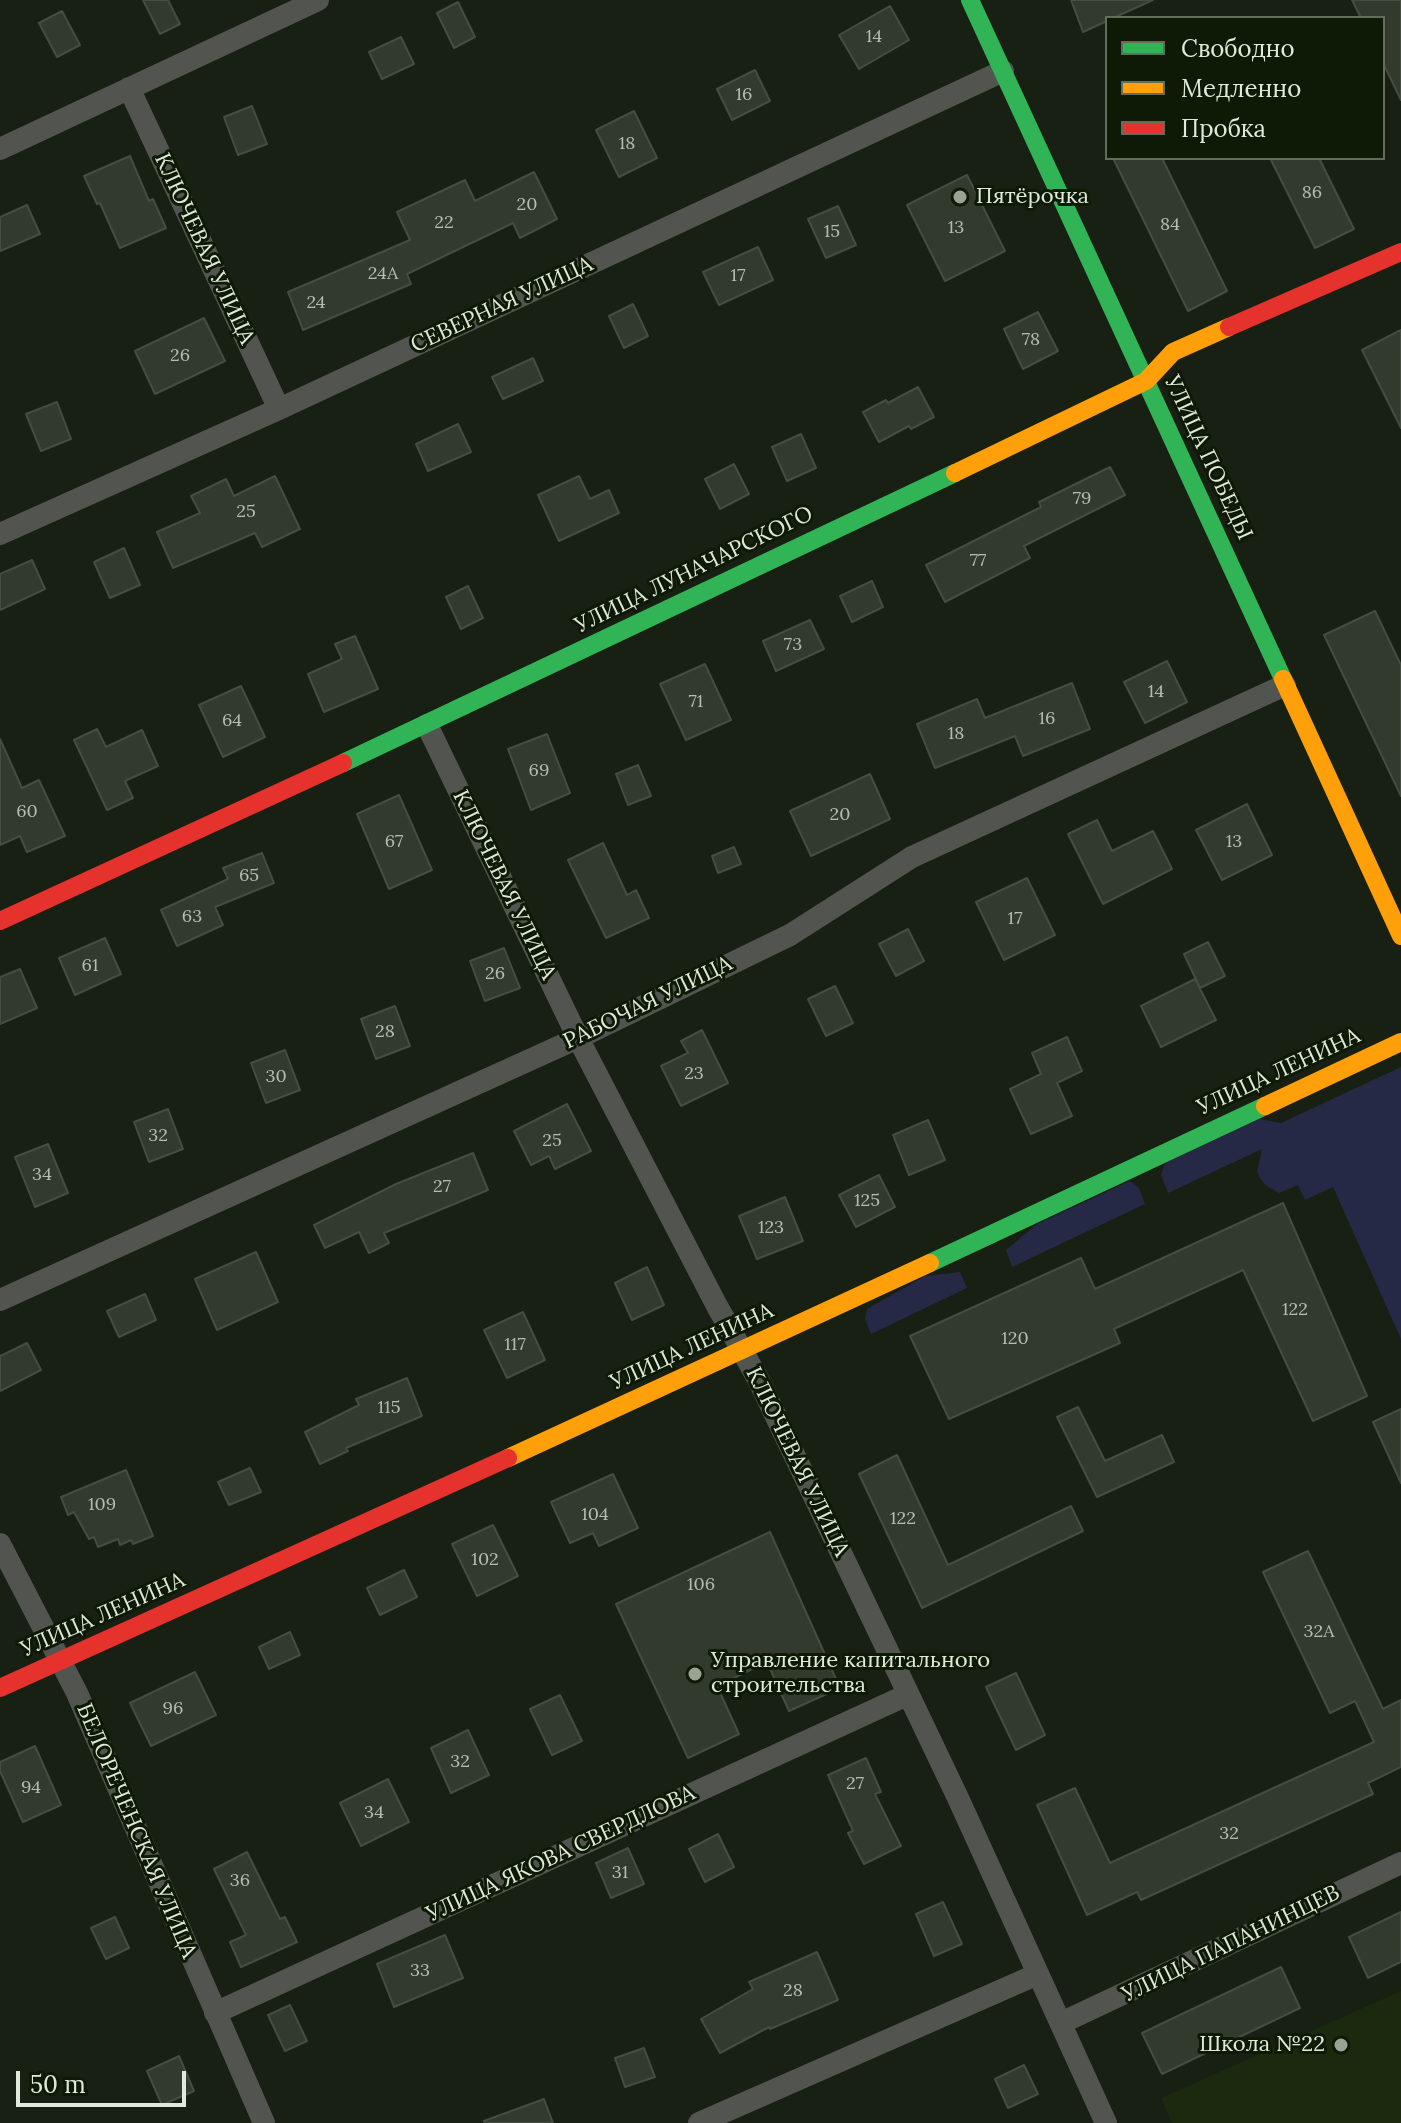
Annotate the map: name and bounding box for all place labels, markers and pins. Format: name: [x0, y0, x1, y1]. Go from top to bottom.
place label: Пятёрочка: [976, 184, 1089, 210]
marker: Пятёрочка: [951, 188, 969, 206]
place label: Управление капитального строительства: [711, 1648, 990, 1700]
marker: Управление капитального строительства: [686, 1665, 704, 1683]
place label: Школа №22: [1199, 2032, 1325, 2058]
marker: Школа №22: [1332, 2036, 1350, 2054]

